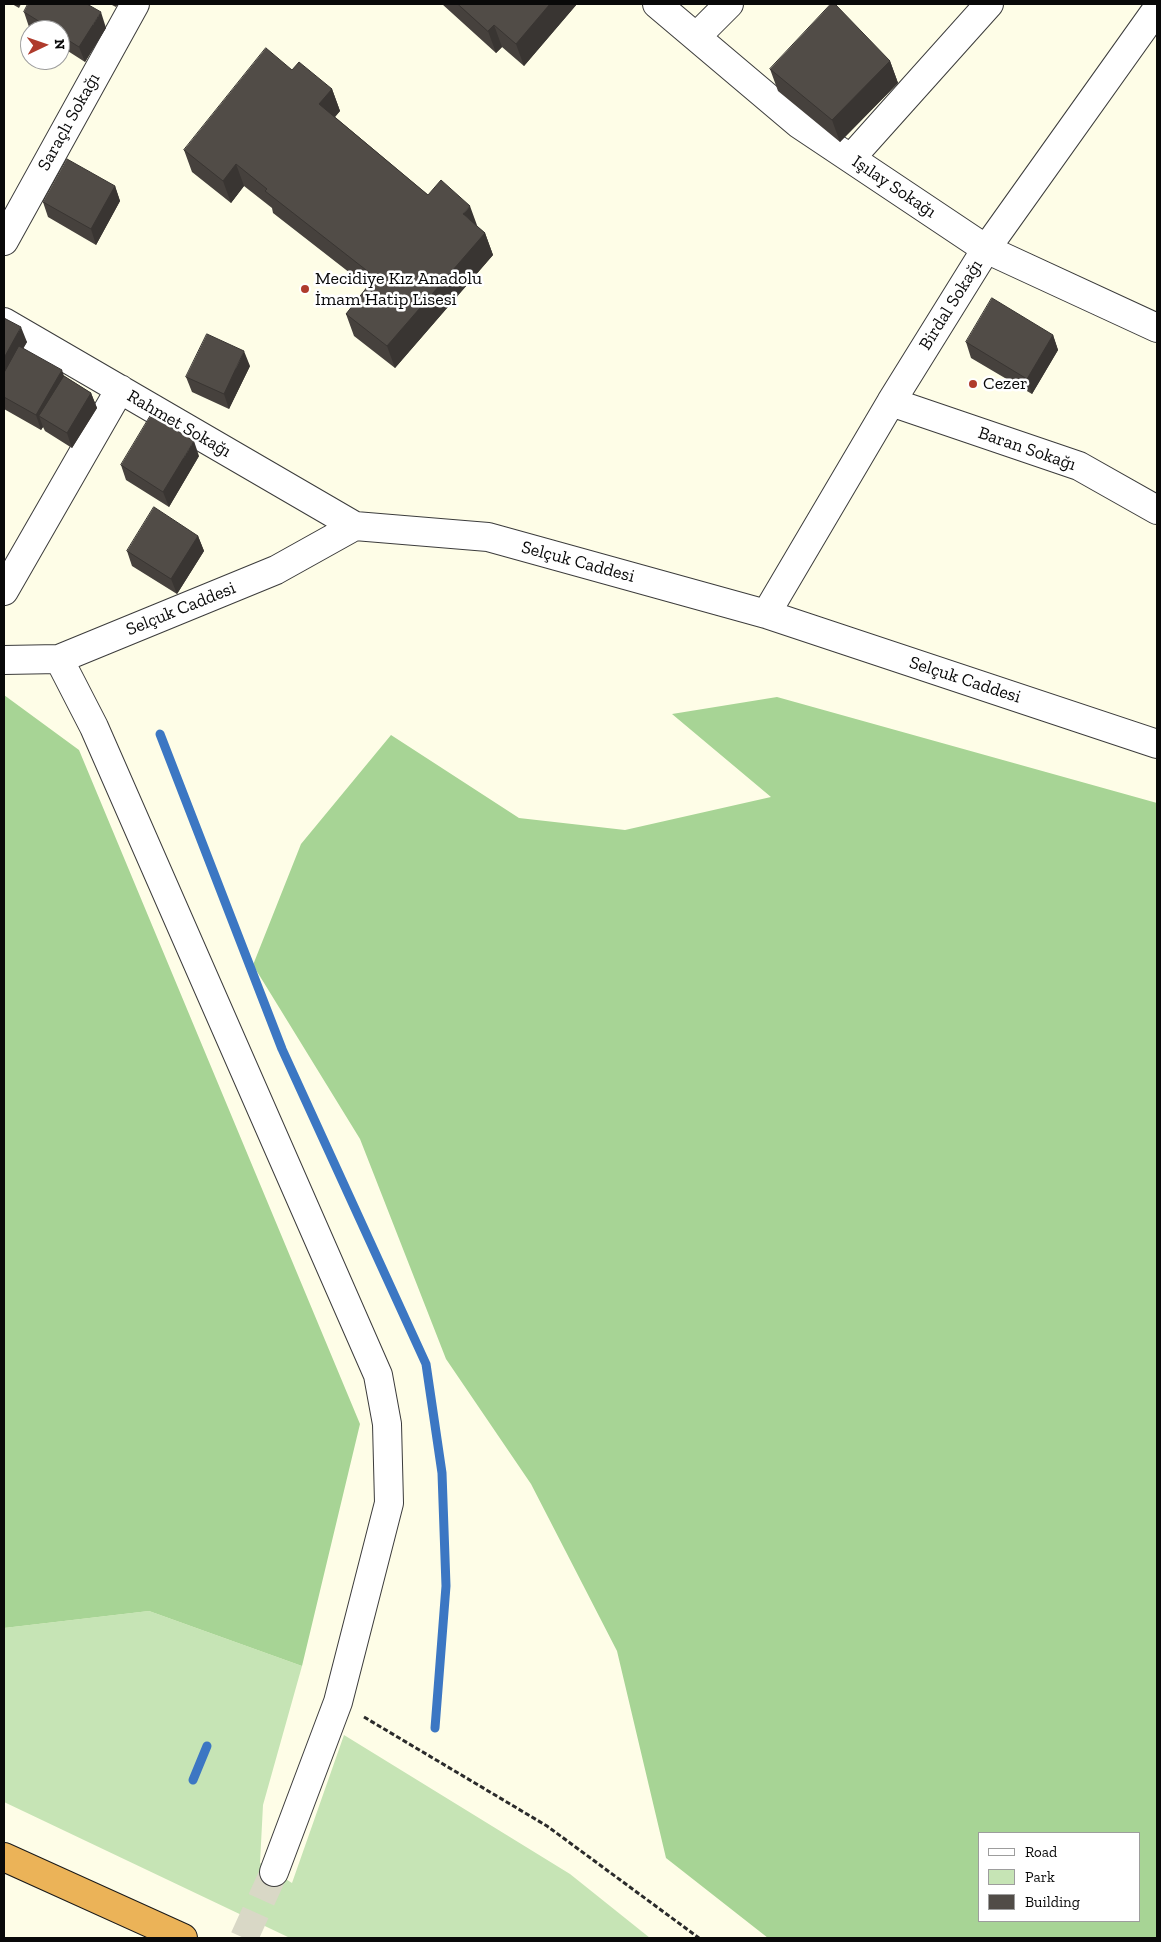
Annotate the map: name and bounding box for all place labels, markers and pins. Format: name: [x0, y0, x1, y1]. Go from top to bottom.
place label: Mecidiye Kız Anadolu İmam Hatip Lisesi: [315, 268, 482, 310]
marker: Mecidiye Kız Anadolu İmam Hatip Lisesi: [299, 283, 311, 295]
place label: Cezer: [983, 373, 1027, 395]
marker: Cezer: [967, 378, 979, 390]

